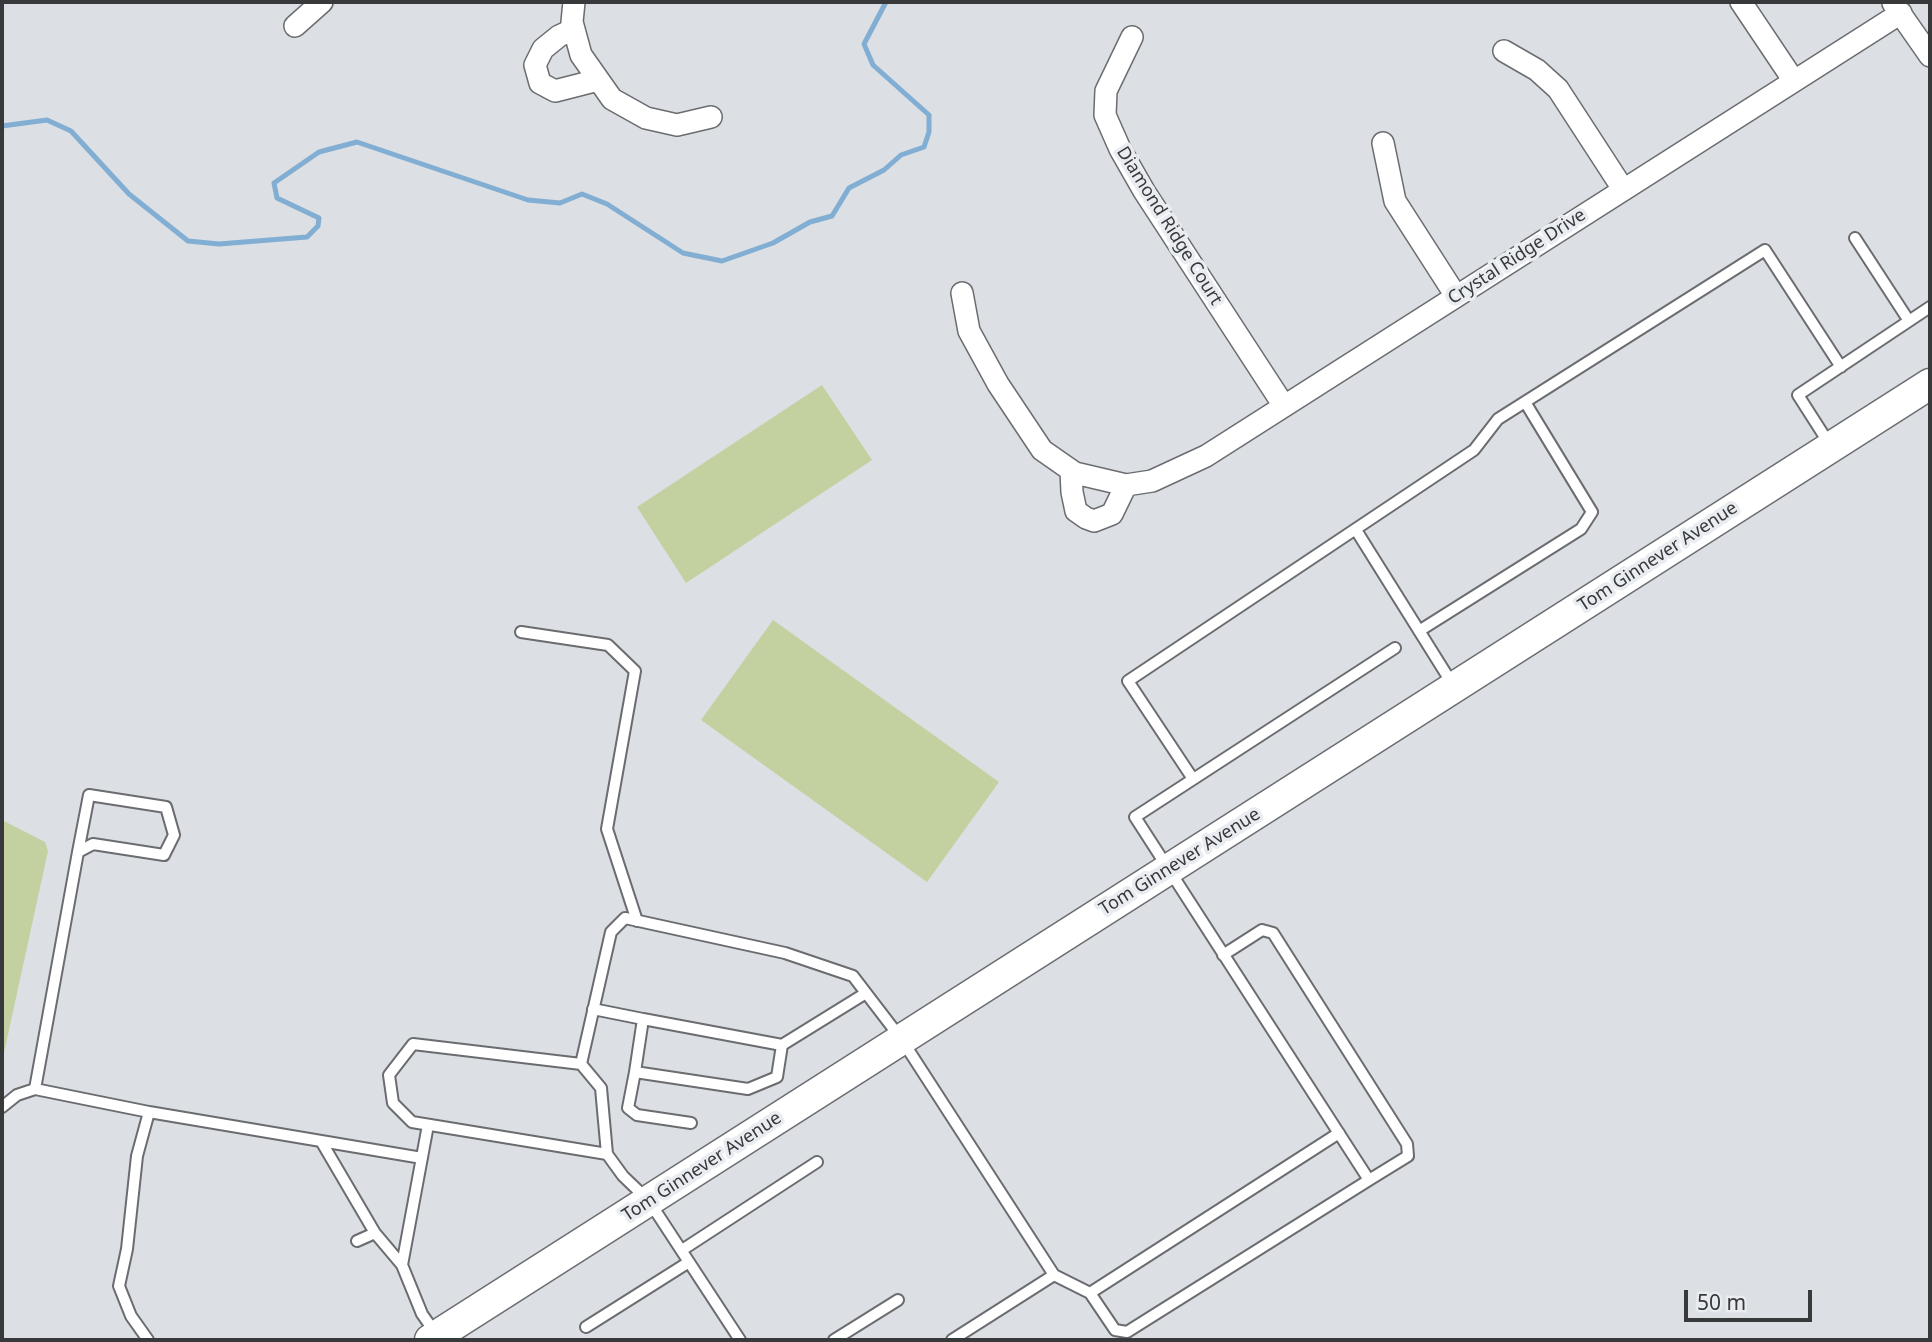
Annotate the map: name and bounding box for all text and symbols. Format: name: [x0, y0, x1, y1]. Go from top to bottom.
street label: Diamond Ridge Court: [1111, 143, 1227, 309]
street label: Crystal Ridge Drive: [1444, 204, 1590, 310]
street label: Tom Ginnever Avenue: [1574, 497, 1742, 617]
street label: Tom Ginnever Avenue: [1096, 804, 1264, 920]
street label: Tom Ginnever Avenue: [618, 1107, 786, 1227]
scale bar: [1687, 1276, 1815, 1320]
text: 50 m: [1697, 1288, 1746, 1316]

